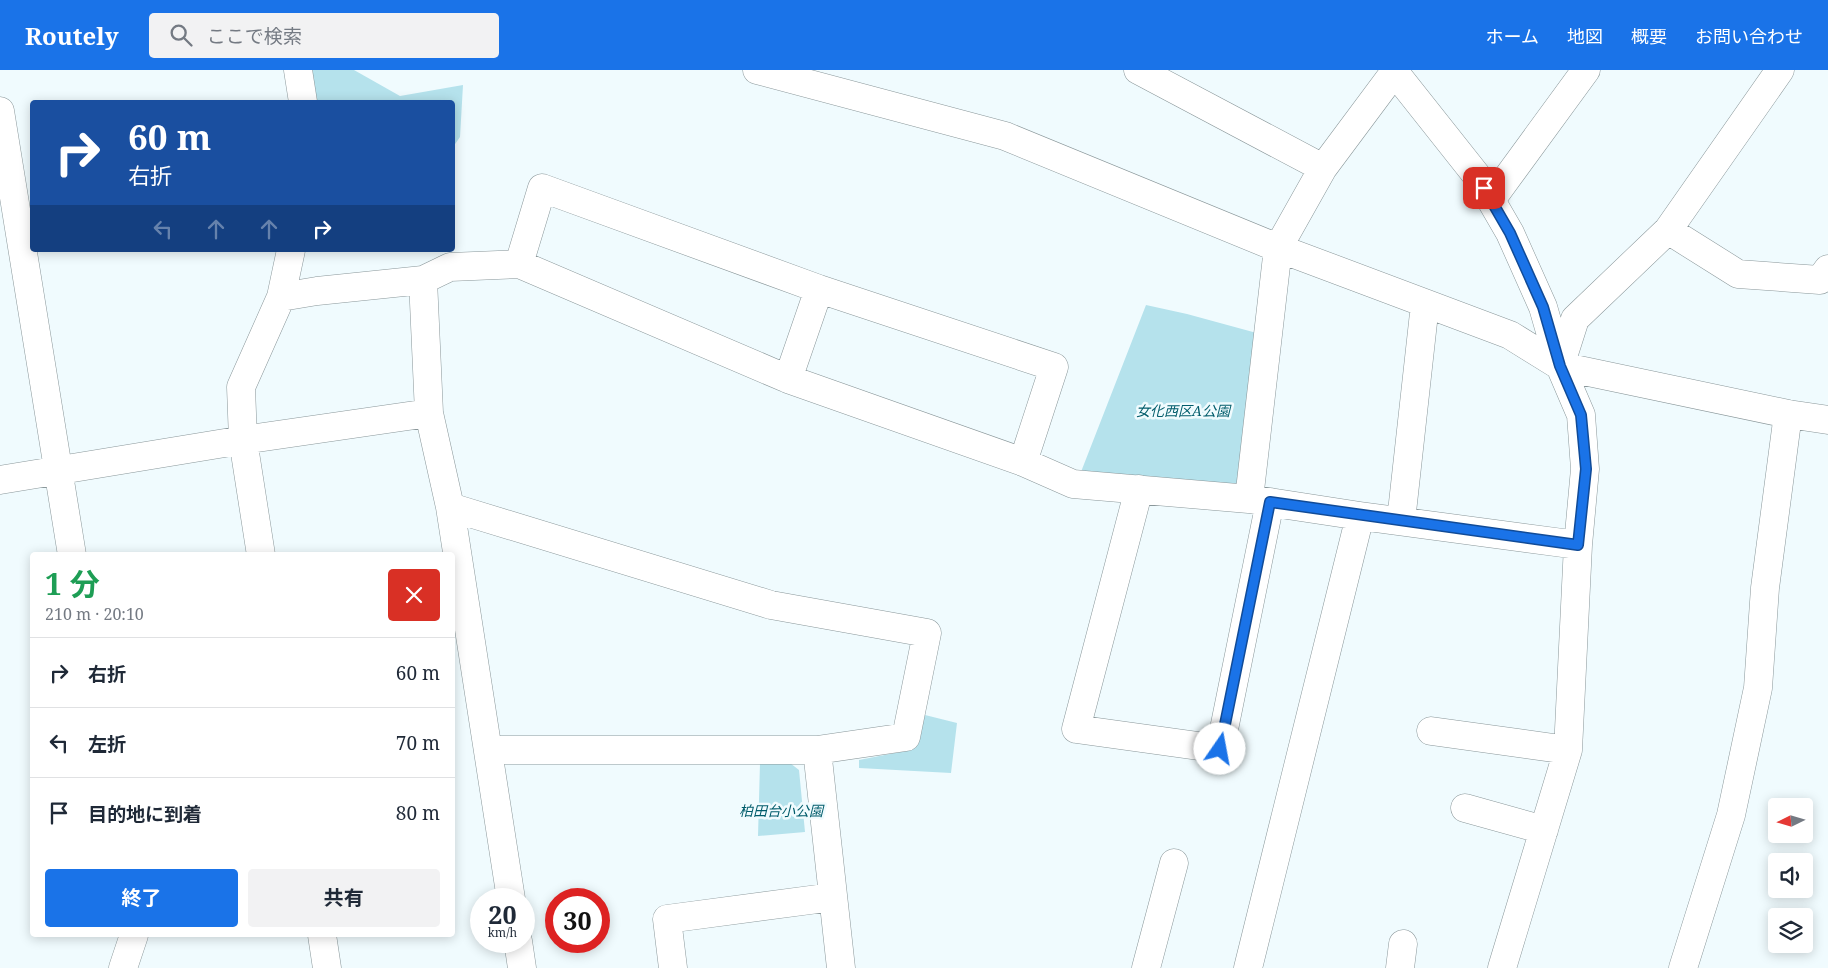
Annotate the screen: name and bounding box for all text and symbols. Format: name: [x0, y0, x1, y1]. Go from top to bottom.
search box: [149, 13, 499, 58]
text: Routely: [25, 19, 119, 52]
icon: search: [167, 21, 195, 49]
text: ここで検索: [207, 23, 302, 49]
text: ホーム: [1486, 24, 1539, 48]
text: 地図: [1567, 24, 1603, 48]
text: 概要: [1631, 24, 1667, 48]
text: お問い合わせ: [1695, 24, 1803, 48]
text: 60 m: [128, 113, 211, 160]
icon: right: [45, 120, 110, 185]
text: 右折: [128, 160, 172, 190]
pin: [1463, 167, 1505, 209]
icon: arrive: [1470, 174, 1498, 202]
icon: left: [149, 215, 177, 243]
icon: ahead: [202, 215, 230, 243]
icon: ahead: [255, 215, 283, 243]
icon: right: [308, 215, 336, 243]
park label: 女化西区A公園: [1136, 401, 1232, 420]
text: 1 分: [45, 563, 100, 604]
button: close: [388, 569, 440, 621]
text: 210 m · 20:10: [45, 603, 144, 625]
icon: right: [45, 659, 73, 687]
text: 60 m: [396, 660, 440, 686]
text: 右折: [88, 661, 126, 687]
position arrow: [1193, 722, 1245, 774]
icon: left: [45, 729, 73, 757]
text: 70 m: [396, 730, 440, 756]
text: 左折: [88, 731, 126, 757]
north arrow: [1768, 798, 1812, 842]
map controls: [1768, 798, 1813, 953]
icon: arrive: [45, 799, 73, 827]
text: 80 m: [396, 800, 440, 826]
text: 目的地に到着: [88, 801, 202, 827]
park label: 柏田台小公園: [739, 801, 825, 820]
button: sound: [1768, 853, 1813, 898]
button: 終了: [45, 869, 238, 927]
button: 共有: [248, 869, 440, 927]
speed limit sign: 30: [545, 888, 610, 953]
text: 20: [488, 897, 517, 931]
button: layers: [1768, 908, 1813, 953]
text: km/h: [488, 924, 517, 941]

